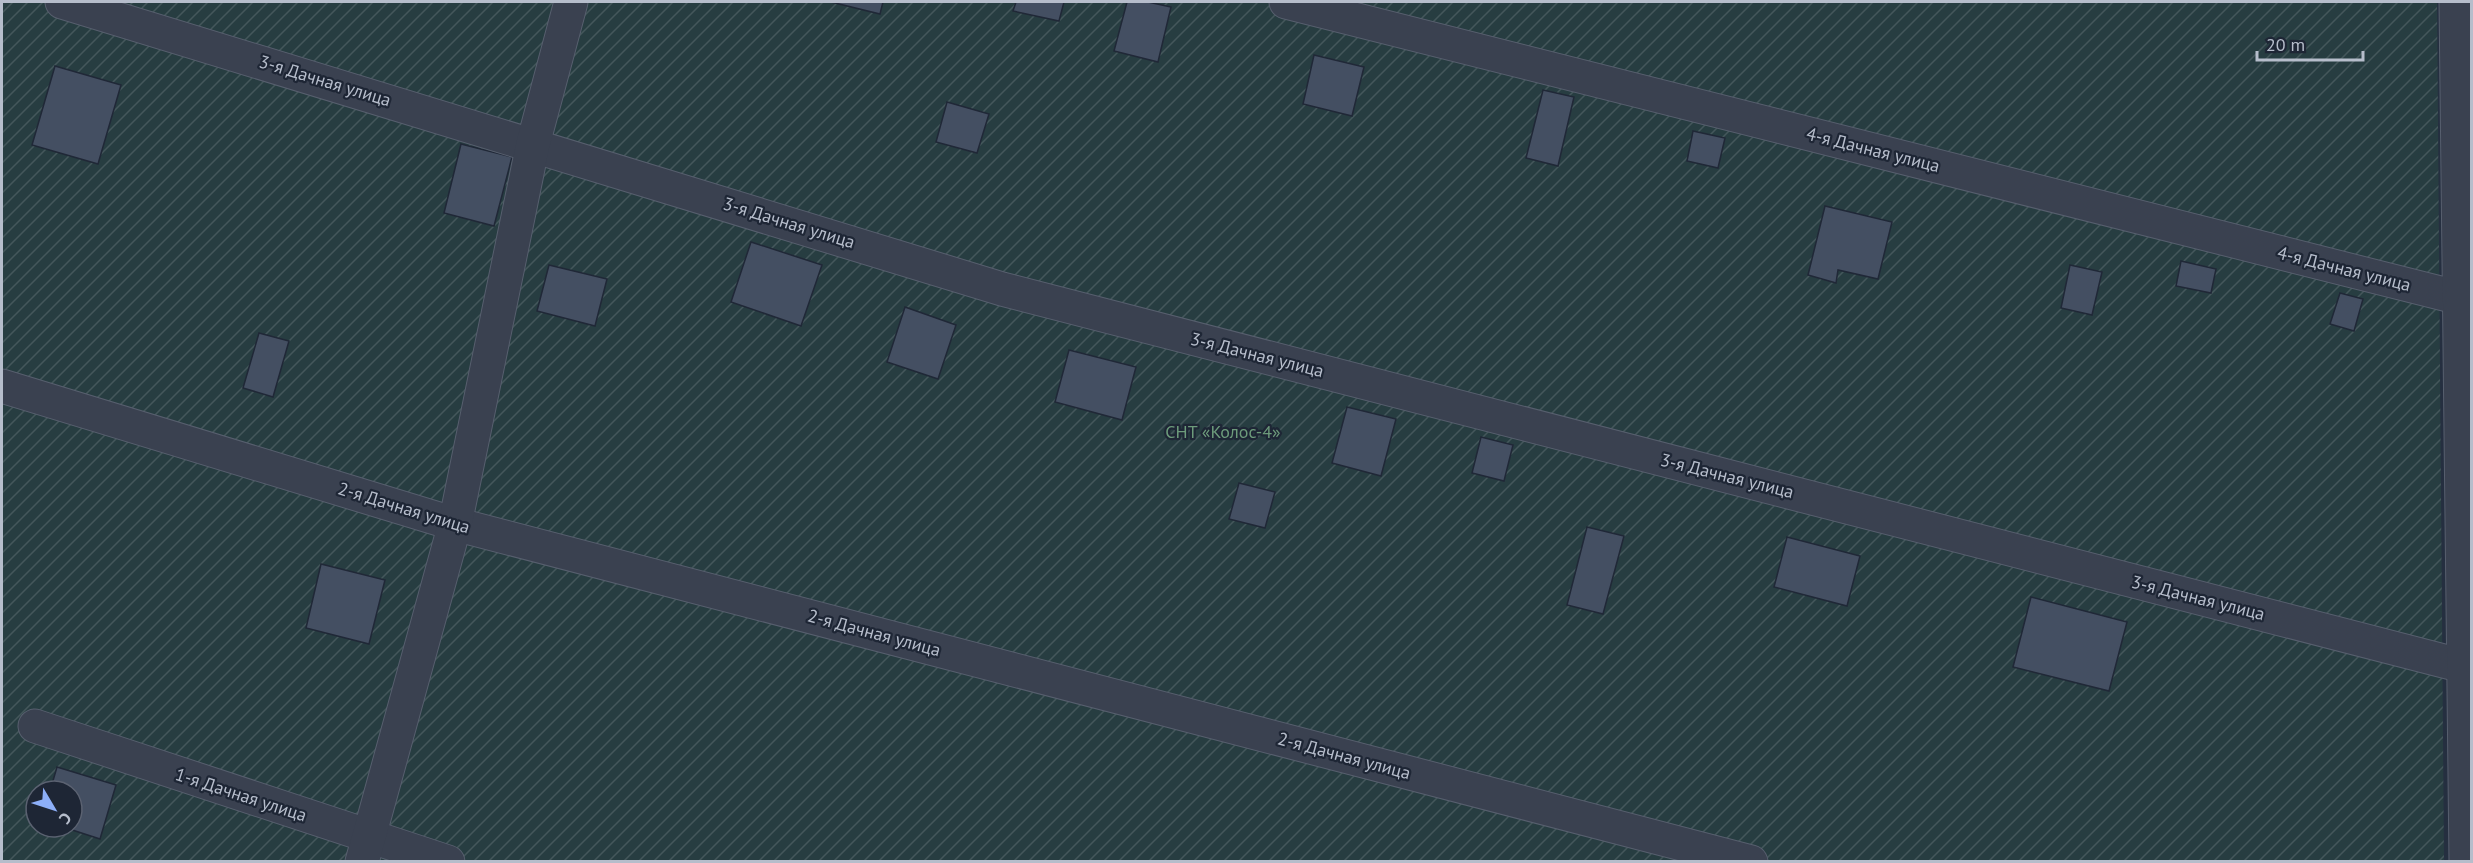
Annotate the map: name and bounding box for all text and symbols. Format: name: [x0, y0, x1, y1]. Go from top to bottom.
scale bar: [2257, 24, 2364, 62]
text: 20 m: [2266, 33, 2305, 56]
street label: 3-я Дачная улица: [256, 50, 394, 112]
street label: 4-я Дачная улица: [1804, 122, 1942, 177]
street label: 3-я Дачная улица: [720, 192, 858, 254]
street label: 4-я Дачная улица: [2275, 241, 2413, 296]
street label: 3-я Дачная улица: [1188, 327, 1326, 382]
park label: СНТ «Колос-4»: [1165, 420, 1281, 443]
street label: 3-я Дачная улица: [1658, 448, 1796, 503]
street label: 2-я Дачная улица: [335, 477, 473, 539]
street label: 3-я Дачная улица: [2129, 570, 2267, 625]
street label: 2-я Дачная улица: [805, 604, 943, 661]
street label: 2-я Дачная улица: [1275, 727, 1413, 784]
street label: 1-я Дачная улица: [173, 762, 310, 827]
north arrow: [24, 779, 84, 839]
text: С: [55, 809, 76, 828]

